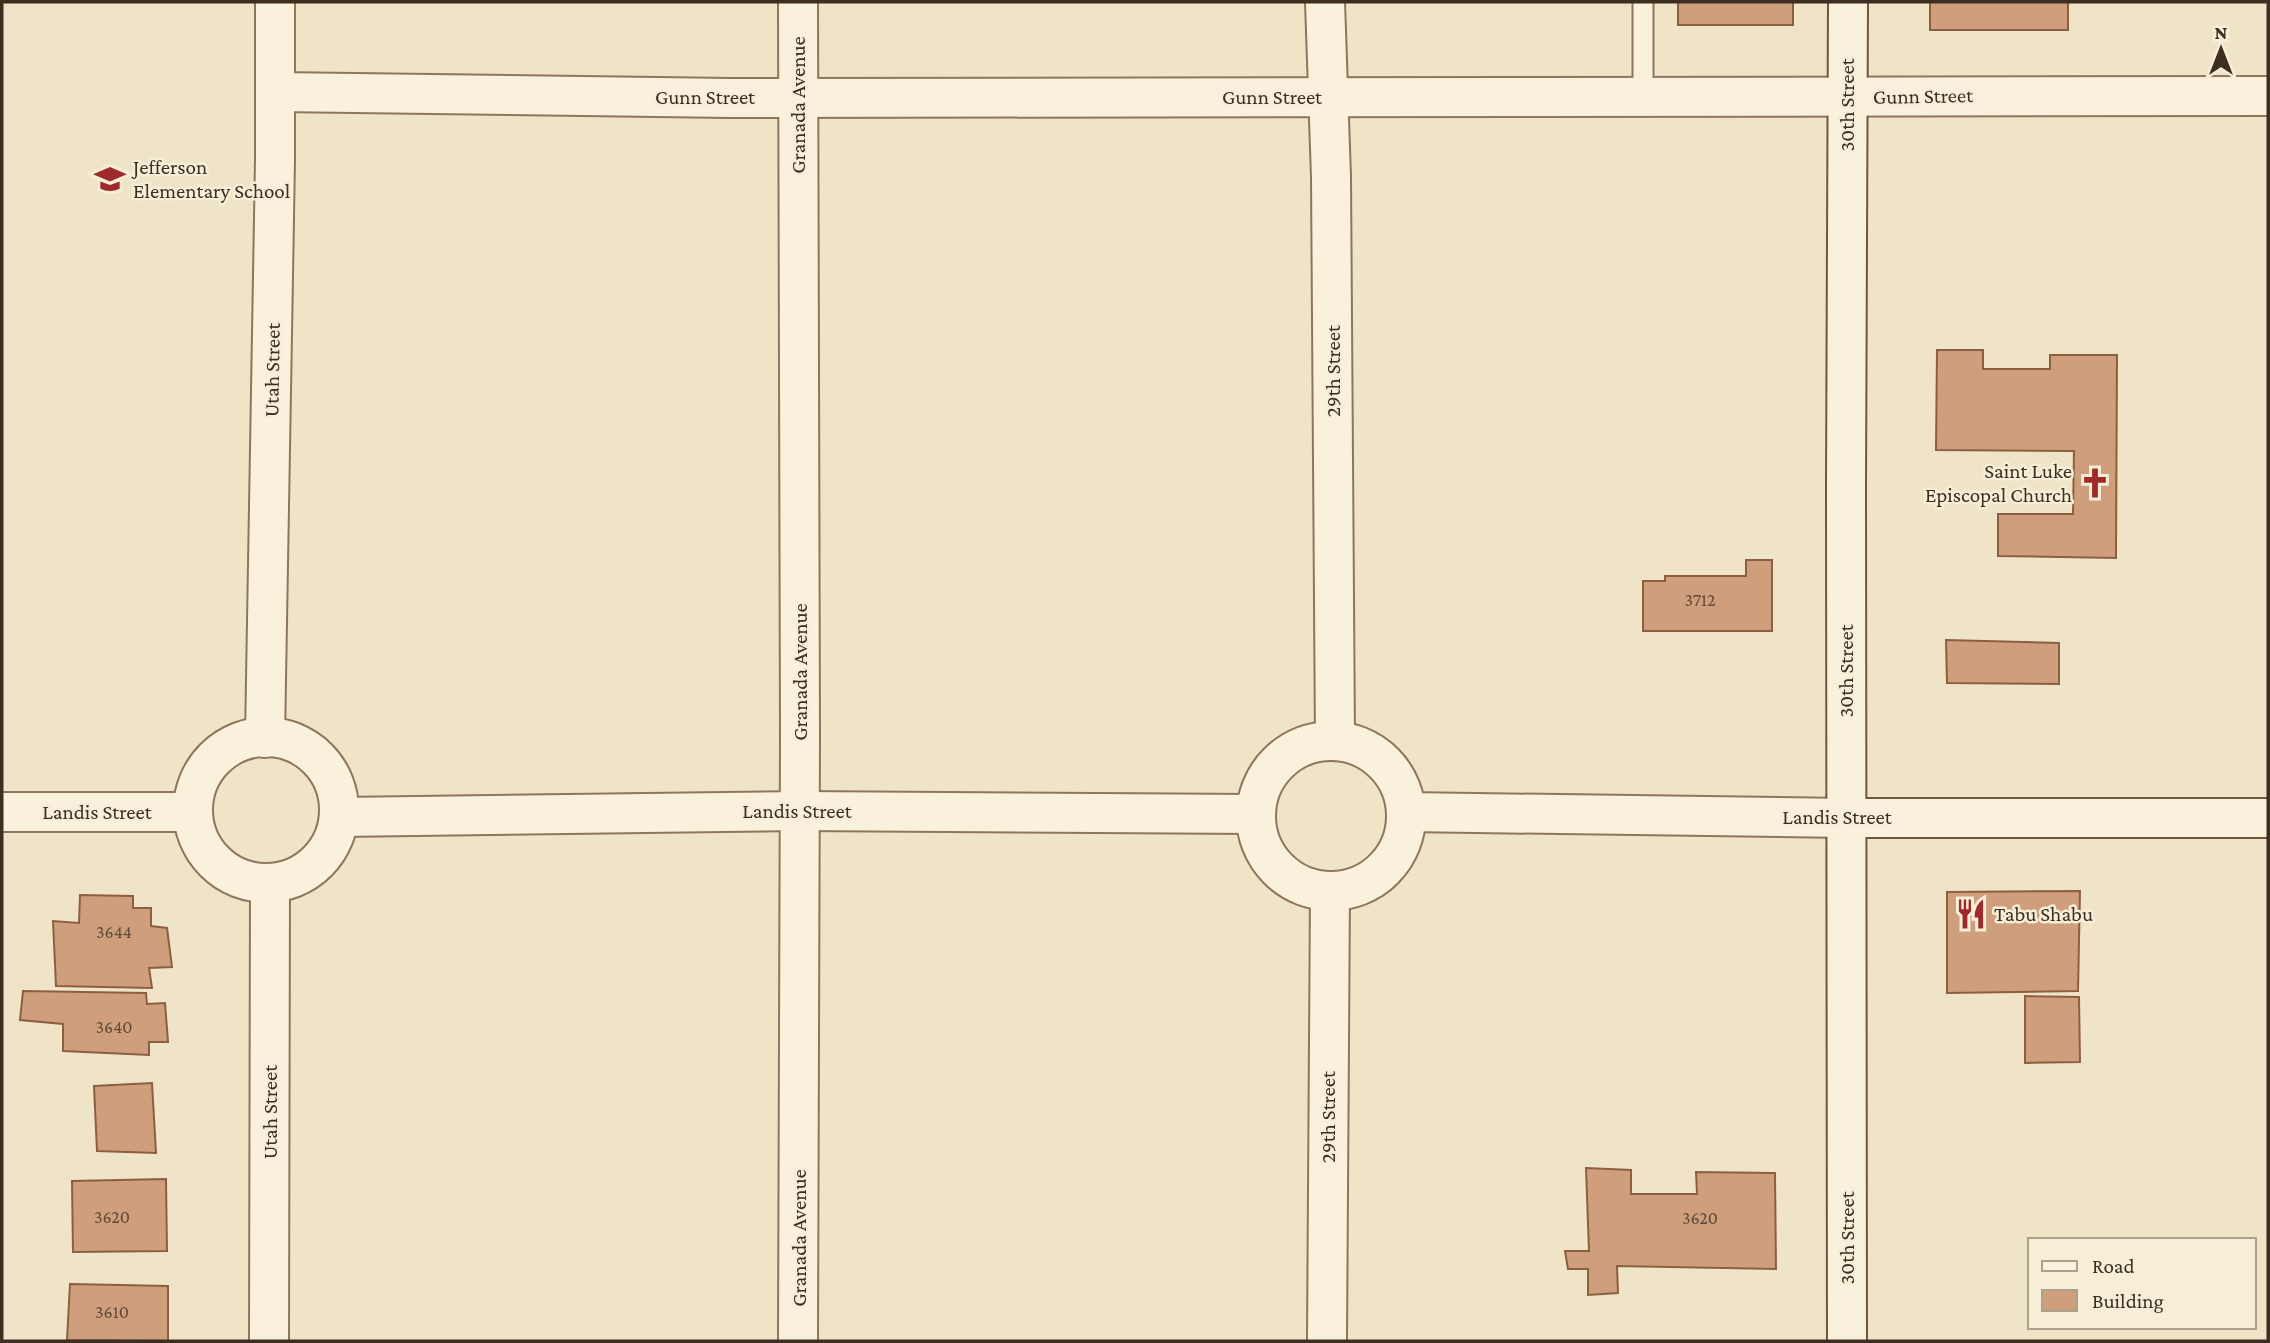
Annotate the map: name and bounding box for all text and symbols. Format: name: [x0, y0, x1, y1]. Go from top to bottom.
north arrow: [2186, 14, 2256, 84]
text: N: [2215, 22, 2228, 43]
street label: Granada Avenue: [786, 36, 810, 174]
street label: 30th Street: [1835, 57, 1859, 152]
street label: Gunn Street: [1873, 83, 1974, 109]
street label: Gunn Street: [655, 85, 756, 109]
street label: Gunn Street: [1222, 85, 1323, 109]
place label: Jefferson Elementary School: [131, 155, 290, 203]
school or university icon: Jefferson Elementary School: [93, 162, 127, 196]
street label: Utah Street: [259, 322, 285, 417]
street label: 29th Street: [1321, 324, 1345, 417]
place label: Saint Luke Episcopal Church: [1925, 459, 2072, 507]
church icon: Saint Luke Episcopal Church: [2078, 466, 2112, 500]
house number: 3712: [1684, 590, 1716, 610]
street label: Granada Avenue: [788, 603, 812, 741]
street label: 30th Street: [1834, 623, 1858, 718]
street label: Landis Street: [742, 799, 853, 823]
street label: Landis Street: [42, 800, 153, 824]
street label: Landis Street: [1782, 805, 1893, 829]
restaurant icon: Tabu Shabu: [1954, 897, 1988, 931]
place label: Tabu Shabu: [1994, 902, 2093, 926]
house number: 3644: [96, 922, 132, 942]
house number: 3640: [95, 1017, 133, 1037]
street label: Utah Street: [258, 1064, 282, 1159]
street label: 29th Street: [1316, 1070, 1340, 1163]
street label: Granada Avenue: [787, 1169, 811, 1307]
street label: 30th Street: [1835, 1190, 1859, 1285]
house number: 3620: [94, 1207, 130, 1227]
house number: 3620: [1682, 1208, 1718, 1228]
legend: [2028, 1238, 2256, 1329]
text: Road: [2092, 1254, 2135, 1278]
text: Building: [2092, 1289, 2164, 1313]
house number: 3610: [95, 1302, 129, 1322]

